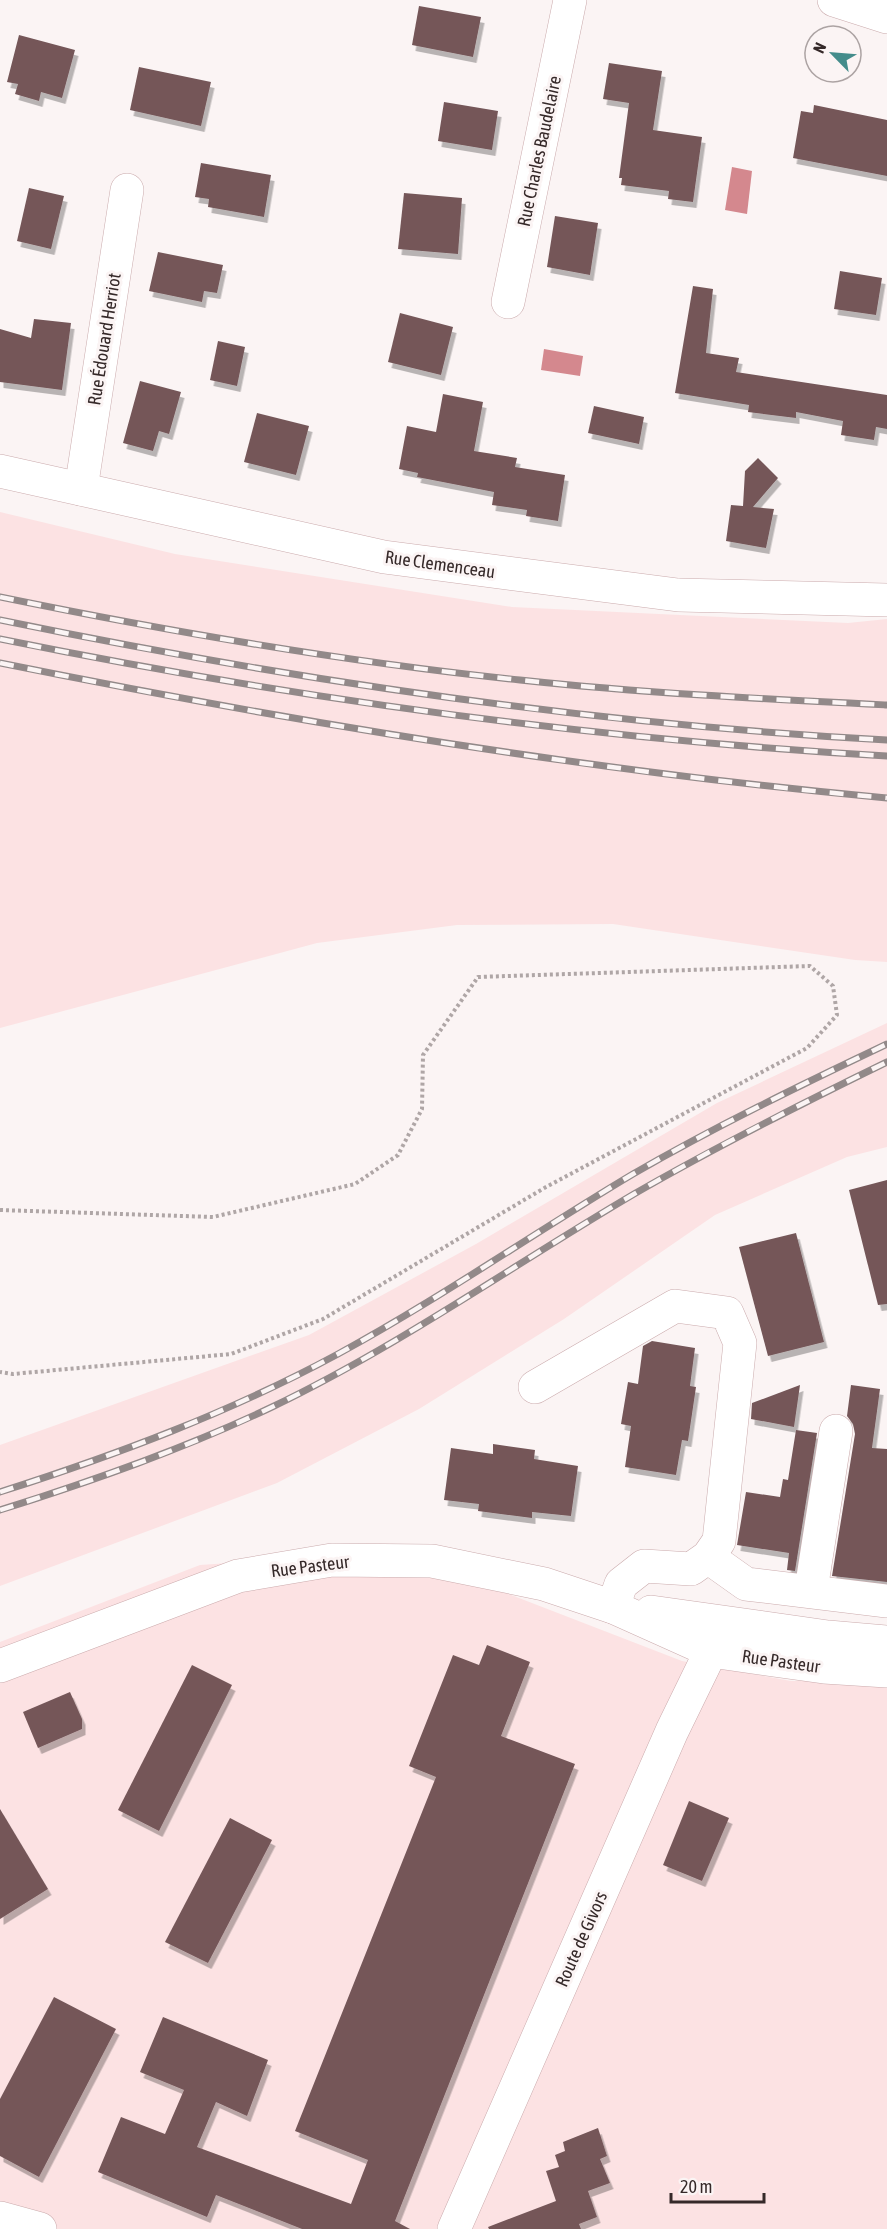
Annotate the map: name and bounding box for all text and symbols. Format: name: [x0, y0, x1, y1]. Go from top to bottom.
north arrow: [803, 24, 863, 84]
text: N: [809, 40, 830, 56]
street label: Rue Charles Baudelaire: [513, 74, 565, 228]
street label: Rue Édouard Herriot: [83, 271, 125, 407]
street label: Rue Clemenceau: [384, 546, 496, 582]
street label: Rue Pasteur: [270, 1551, 351, 1581]
street label: Rue Pasteur: [741, 1645, 822, 1677]
street label: Route de Givors: [551, 1888, 611, 1990]
scale bar: [671, 2166, 764, 2204]
text: 20 m: [680, 2176, 712, 2197]

